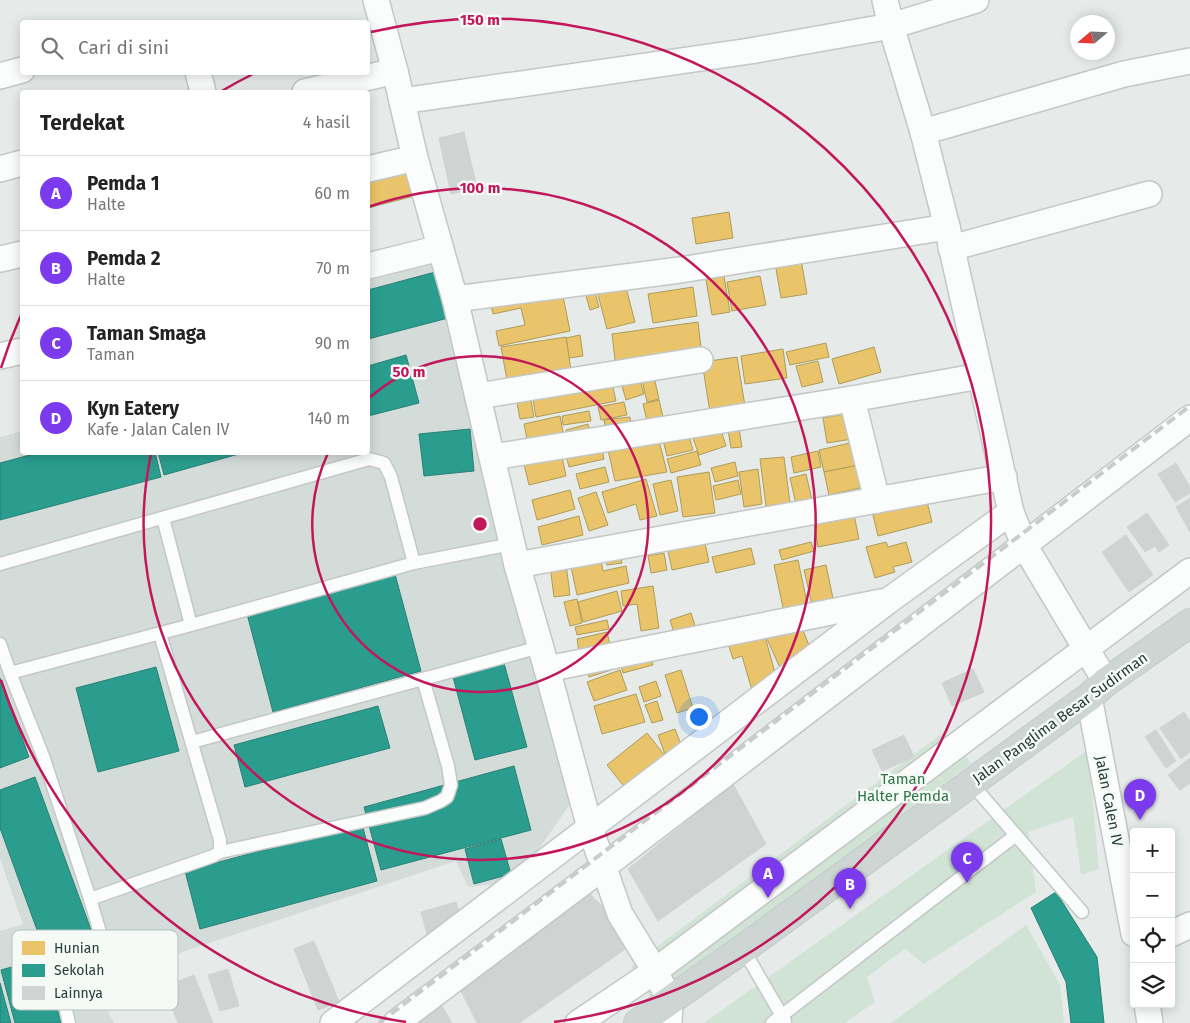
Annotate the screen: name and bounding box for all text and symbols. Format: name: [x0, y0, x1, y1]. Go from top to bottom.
text: 150 m: [460, 11, 500, 29]
north arrow: [1070, 15, 1115, 60]
search box: [20, 20, 370, 75]
icon: search: [38, 34, 66, 62]
text: Cari di sini: [78, 36, 169, 59]
text: Terdekat: [40, 110, 125, 136]
text: 4 hasil: [303, 113, 350, 132]
text: Pemda 1: [87, 172, 160, 195]
text: 100 m: [460, 179, 500, 197]
text: A: [51, 184, 61, 203]
text: 60 m: [315, 184, 350, 203]
text: Halte: [87, 195, 125, 214]
text: Pemda 2: [87, 247, 161, 270]
text: B: [51, 259, 61, 278]
text: 70 m: [316, 259, 350, 278]
text: Halte: [87, 270, 125, 289]
text: Taman Smaga: [87, 322, 206, 345]
text: C: [51, 334, 61, 353]
text: 90 m: [315, 334, 350, 353]
text: Taman: [87, 345, 135, 364]
text: 50 m: [392, 363, 426, 381]
text: Kyn Eatery: [87, 397, 179, 420]
text: D: [51, 409, 61, 428]
text: 140 m: [308, 409, 350, 428]
text: Kafe · Jalan Calen IV: [87, 420, 230, 439]
centre of rings: [471, 515, 489, 533]
street label: Jalan Panglima Besar Sudirman: [969, 648, 1151, 788]
your location: [686, 704, 712, 730]
street label: Jalan Calen IV: [1091, 754, 1127, 849]
park label: Taman Halter Pemda: [857, 770, 949, 805]
pin: D: [1124, 779, 1156, 820]
map controls: [1130, 828, 1175, 1008]
button: +: [1130, 828, 1175, 873]
pin: C: [951, 842, 983, 883]
pin: A: [752, 857, 784, 898]
pin: B: [834, 868, 866, 909]
button: −: [1130, 873, 1175, 918]
button: locate: [1130, 918, 1175, 963]
legend: [12, 930, 178, 1010]
text: Hunian: [54, 940, 100, 957]
text: Sekolah: [54, 962, 104, 979]
button: layers: [1130, 963, 1175, 1008]
text: Lainnya: [54, 985, 103, 1002]

